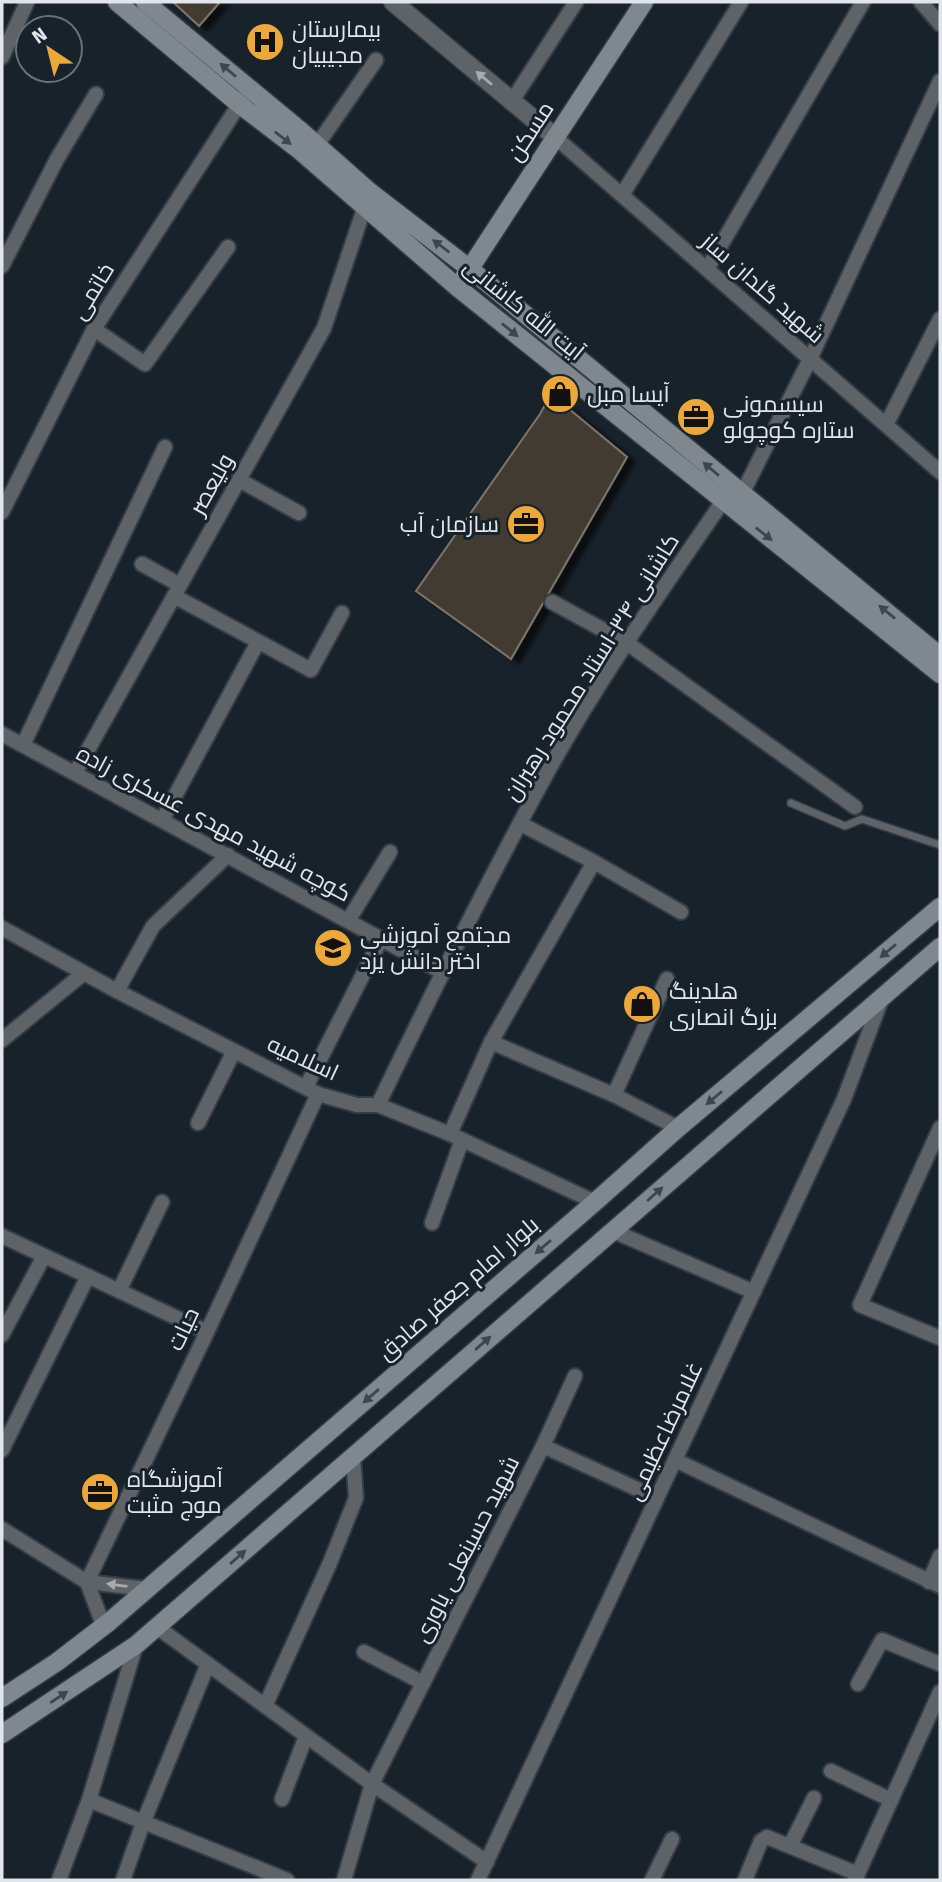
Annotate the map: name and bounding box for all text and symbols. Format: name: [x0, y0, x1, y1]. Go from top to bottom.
north arrow: [14, 14, 84, 84]
place label: بیمارستان مجیبیان: [292, 15, 381, 69]
hospital icon: بیمارستان مجیبیان: [244, 21, 286, 63]
text: N: [28, 22, 51, 49]
one-way arrow: [219, 63, 236, 78]
one-way arrow: [475, 70, 493, 85]
street label: مسکن: [500, 96, 560, 166]
one-way arrow: [274, 130, 292, 145]
street label: شهید گلدان ساز: [694, 226, 830, 349]
one-way arrow: [432, 239, 450, 254]
street label: آیت الله کاشانی: [458, 251, 591, 366]
street label: خاتمی: [64, 257, 120, 325]
one-way arrow: [502, 322, 519, 337]
shop icon: آیسا مبل: [539, 373, 581, 415]
place label: آیسا مبل: [587, 380, 670, 408]
place label: سیسمونی ستاره کوچولو: [723, 390, 855, 445]
office icon: سیسمونی ستاره کوچولو: [675, 396, 717, 438]
street label: ولیعصر: [182, 448, 239, 521]
one-way arrow: [703, 461, 721, 476]
office icon: سازمان آب: [505, 503, 547, 545]
place label: سازمان آب: [400, 510, 499, 538]
one-way arrow: [755, 526, 773, 540]
street label: کاشانی ۳۴-استاد محمود رهبران: [497, 528, 685, 806]
one-way arrow: [879, 605, 897, 620]
street label: کوچه شهید مهدی عسکری زاده: [71, 739, 356, 908]
place label: مجتمع آموزشی اختر دانش یزد: [360, 921, 511, 975]
school or university icon: مجتمع آموزشی اختر دانش یزد: [312, 927, 354, 969]
one-way arrow: [879, 943, 897, 959]
place label: هلدینگ بزرگ انصاری: [669, 977, 778, 1031]
shop icon: هلدینگ بزرگ انصاری: [621, 983, 663, 1025]
street label: اسلامیه: [263, 1029, 343, 1087]
one-way arrow: [705, 1090, 723, 1105]
one-way arrow: [646, 1186, 664, 1202]
street label: بلوار امام جعفر صادق: [372, 1210, 546, 1367]
one-way arrow: [534, 1239, 551, 1254]
street label: حیات: [161, 1303, 205, 1355]
one-way arrow: [475, 1336, 492, 1351]
street label: غلامرضاعظیمی: [620, 1357, 708, 1505]
one-way arrow: [362, 1388, 379, 1403]
street label: شهید حسینعلی یاوری: [407, 1451, 525, 1647]
place label: آموزشگاه موج مثبت: [127, 1465, 223, 1521]
office icon: آموزشگاه موج مثبت: [79, 1471, 121, 1513]
one-way arrow: [229, 1550, 246, 1565]
one-way arrow: [106, 1580, 128, 1591]
one-way arrow: [50, 1690, 68, 1704]

